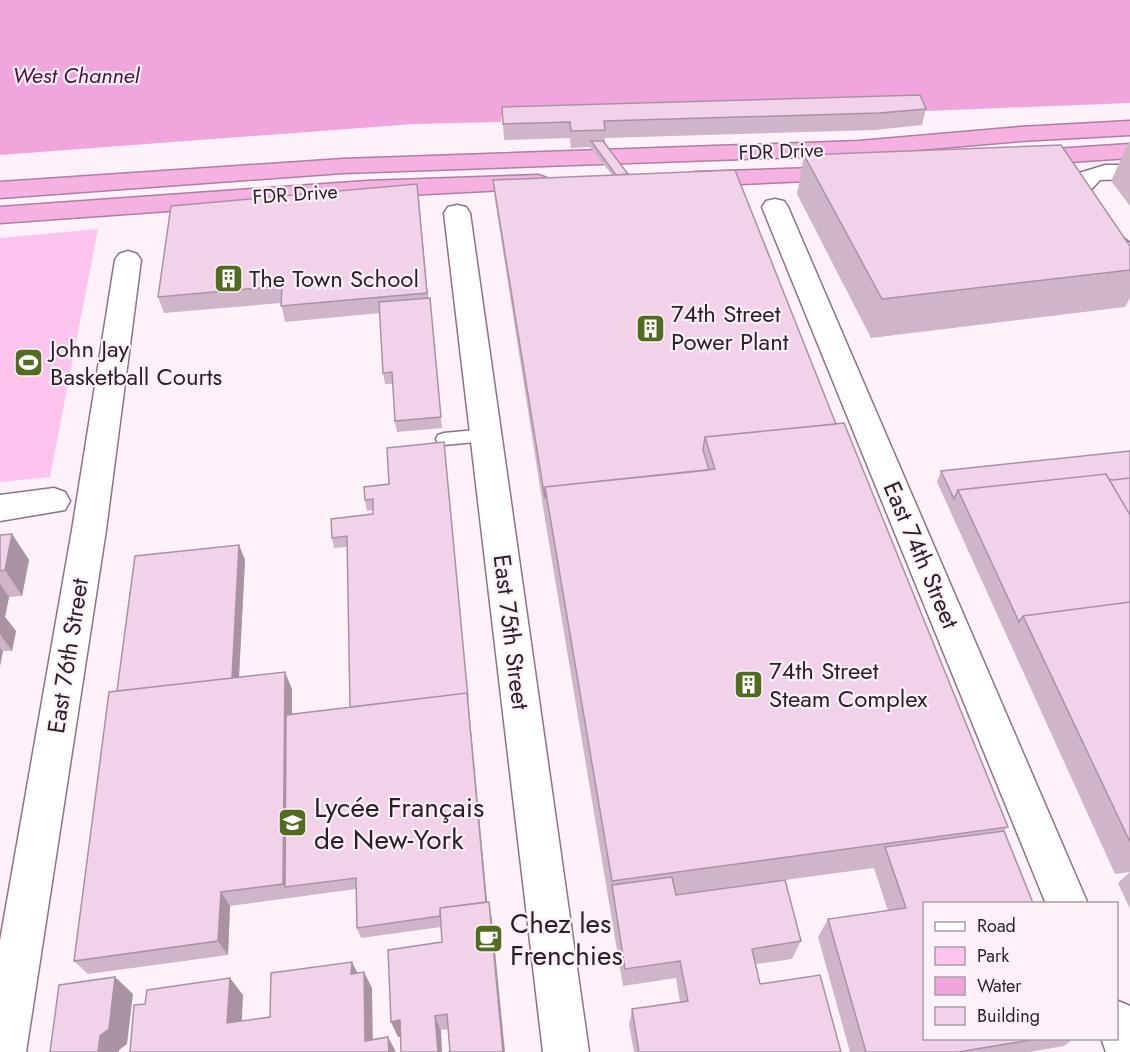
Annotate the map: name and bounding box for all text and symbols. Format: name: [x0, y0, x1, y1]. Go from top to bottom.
water label: West Channel: [12, 59, 141, 91]
street label: FDR Drive: [738, 136, 824, 167]
street label: FDR Drive: [251, 177, 339, 212]
place label: The Town School: [249, 261, 419, 296]
building icon: The Town School: [212, 263, 244, 295]
place label: 74th Street Power Plant: [671, 296, 789, 359]
building icon: 74th Street Power Plant: [634, 312, 666, 344]
place label: John Jay Basketball Courts: [47, 331, 222, 394]
sports icon: John Jay Basketball Courts: [13, 347, 45, 379]
street label: East 74th Street: [875, 476, 968, 634]
street label: East 75th Street: [485, 552, 538, 712]
street label: East 76th Street: [38, 576, 97, 736]
place label: 74th Street Steam Complex: [769, 653, 928, 716]
building icon: 74th Street Steam Complex: [732, 669, 764, 701]
place label: Lycée Français de New-York: [314, 787, 484, 860]
school or university icon: Lycée Français de New-York: [277, 807, 309, 839]
legend: [923, 902, 1118, 1040]
place label: Chez les Frenchies: [510, 903, 623, 976]
text: Road: [977, 913, 1016, 939]
cafe icon: Chez les Frenchies: [473, 923, 505, 955]
text: Park: [977, 943, 1009, 969]
text: Water: [977, 973, 1022, 999]
text: Building: [977, 1003, 1040, 1029]

